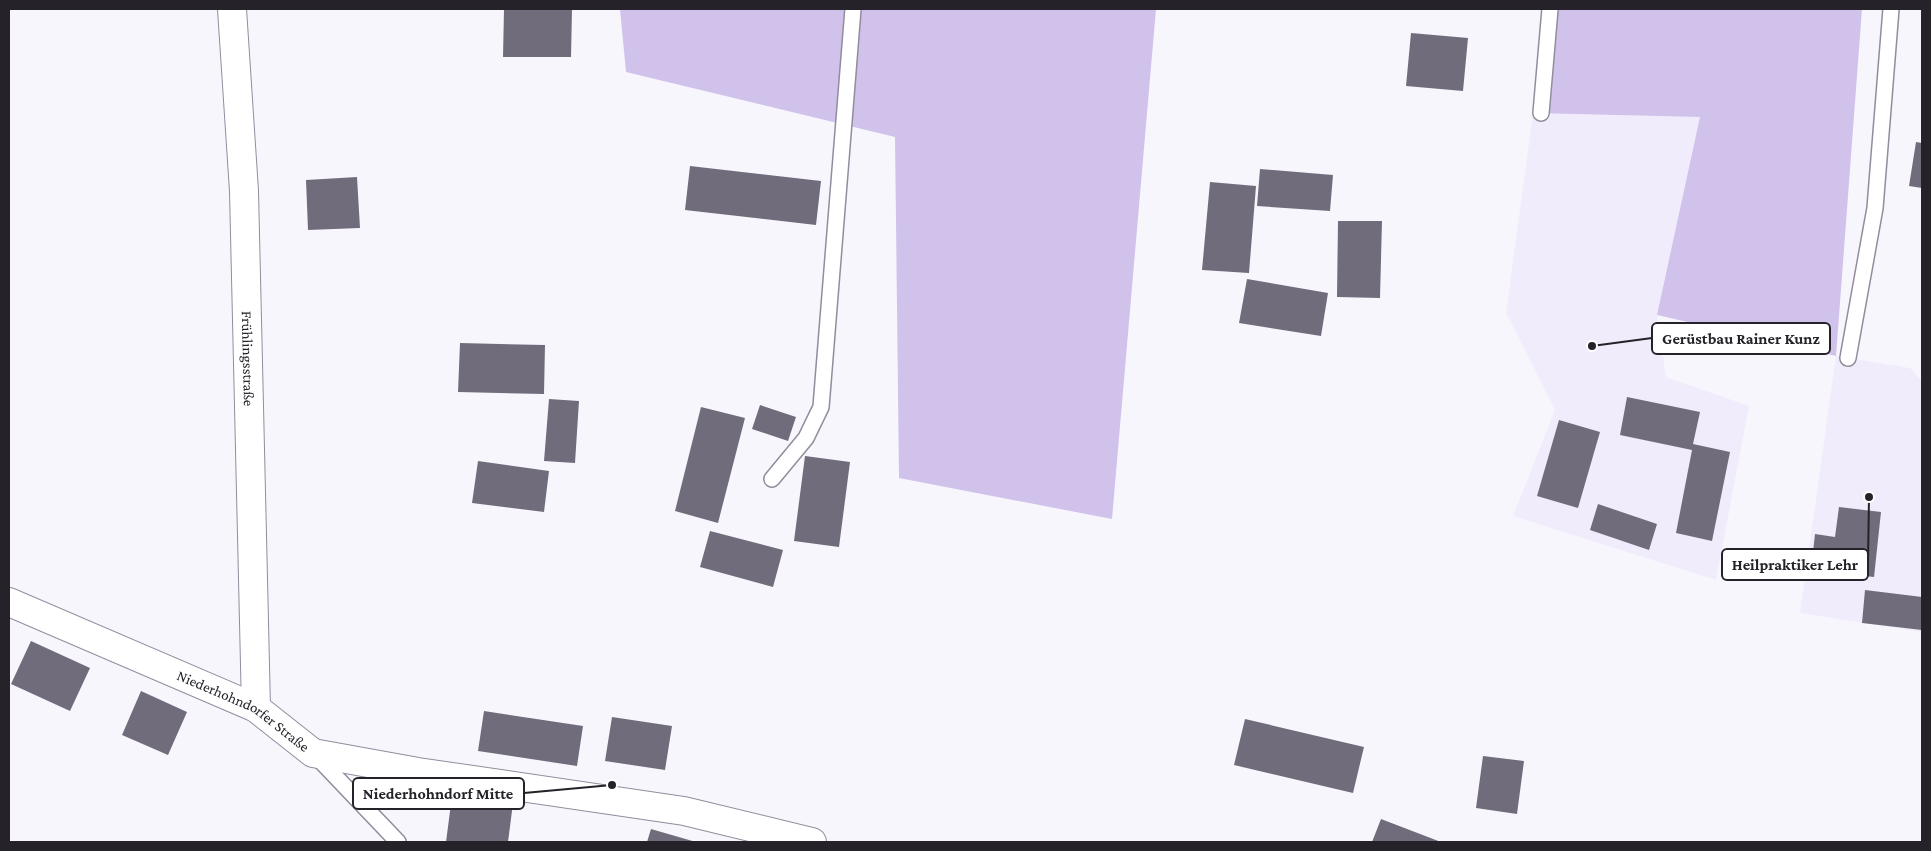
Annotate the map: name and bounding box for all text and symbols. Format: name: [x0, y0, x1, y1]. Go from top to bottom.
street label: Frühlingsstraße: [239, 311, 257, 407]
callout: Gerüstbau Rainer Kunz: [1652, 323, 1830, 354]
text: Gerüstbau Rainer Kunz: [1662, 330, 1821, 347]
callout: Heilpraktiker Lehr: [1722, 549, 1868, 580]
text: Heilpraktiker Lehr: [1732, 556, 1859, 573]
street label: Niederhohndorfer Straße: [175, 667, 313, 755]
callout: Niederhohndorf Mitte: [353, 778, 524, 809]
text: Niederhohndorf Mitte: [363, 785, 514, 802]

